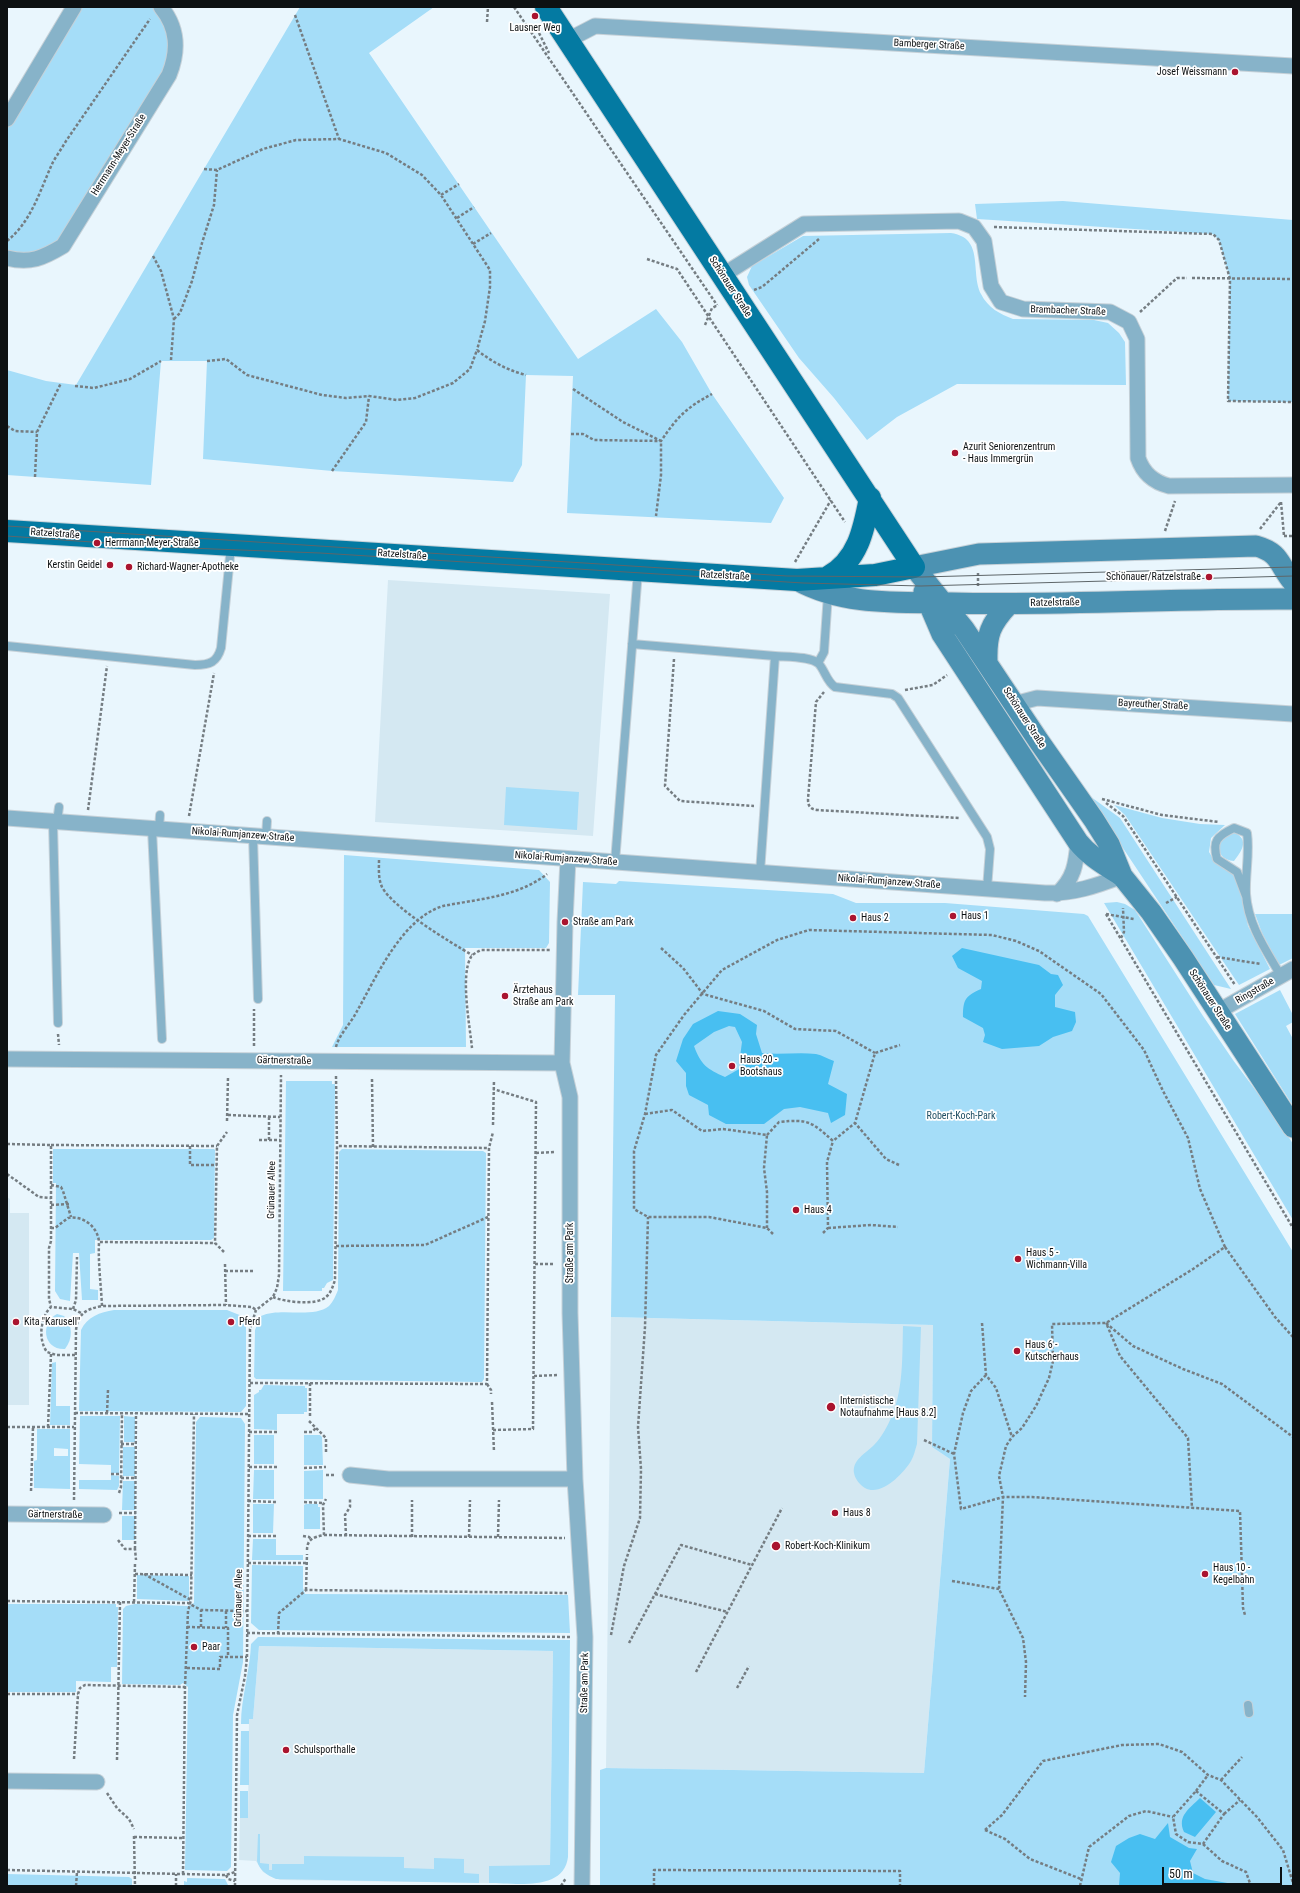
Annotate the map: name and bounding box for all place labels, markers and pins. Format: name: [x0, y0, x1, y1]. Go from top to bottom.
marker: Lausner Weg: [530, 11, 540, 21]
place label: Lausner Weg: [510, 22, 560, 34]
place label: Josef Weissmann: [1157, 66, 1227, 78]
marker: Josef Weissmann: [1230, 67, 1240, 77]
place label: Azurit Seniorenzentrum - Haus Immergrün: [963, 441, 1055, 464]
marker: Azurit Seniorenzentrum - Haus Immergrün: [950, 448, 960, 458]
place label: Herrmann-Meyer-Straße: [105, 537, 199, 549]
marker: Herrmann-Meyer-Straße: [92, 538, 102, 548]
place label: Kerstin Geidel: [47, 559, 102, 571]
marker: Kerstin Geidel: [105, 560, 115, 570]
place label: Richard-Wagner-Apotheke: [137, 561, 239, 573]
marker: Richard-Wagner-Apotheke: [124, 562, 134, 572]
place label: Schönauer/Ratzelstraße: [1106, 571, 1201, 583]
marker: Schönauer/Ratzelstraße: [1204, 572, 1214, 582]
place label: Haus 1: [961, 910, 989, 922]
marker: Haus 1: [948, 911, 958, 921]
place label: Haus 2: [861, 912, 889, 924]
marker: Haus 2: [848, 913, 858, 923]
place label: Straße am Park: [573, 916, 633, 928]
marker: Straße am Park: [560, 917, 570, 927]
place label: Ärztehaus Straße am Park: [513, 984, 573, 1008]
marker: Ärztehaus Straße am Park: [500, 991, 510, 1001]
place label: Haus 20 - Bootshaus: [740, 1054, 782, 1078]
marker: Haus 20 - Bootshaus: [727, 1061, 737, 1071]
place label: Haus 4: [804, 1204, 832, 1216]
marker: Haus 4: [791, 1205, 801, 1215]
place label: Haus 5 - Wichmann-Villa: [1026, 1247, 1087, 1270]
marker: Haus 5 - Wichmann-Villa: [1013, 1254, 1023, 1264]
place label: Kita "Karusell": [24, 1316, 80, 1328]
place label: Pferd: [239, 1316, 260, 1328]
marker: Kita "Karusell": [11, 1317, 21, 1327]
marker: Pferd: [226, 1317, 236, 1327]
place label: Haus 6 - Kutscherhaus: [1025, 1339, 1079, 1362]
marker: Haus 6 - Kutscherhaus: [1012, 1346, 1022, 1356]
place label: Internistische Notaufnahme [Haus 8.2]: [840, 1395, 936, 1418]
marker: Internistische Notaufnahme [Haus 8.2]: [825, 1401, 837, 1413]
place label: Haus 8: [843, 1507, 871, 1519]
marker: Haus 8: [830, 1508, 840, 1518]
marker: Robert-Koch-Klinikum: [770, 1540, 782, 1552]
place label: Robert-Koch-Klinikum: [785, 1540, 870, 1552]
place label: Haus 10 - Kegelbahn: [1213, 1562, 1254, 1586]
marker: Haus 10 - Kegelbahn: [1200, 1569, 1210, 1579]
place label: Paar: [202, 1641, 220, 1653]
marker: Paar: [189, 1642, 199, 1652]
place label: Schulsporthalle: [294, 1744, 355, 1756]
marker: Schulsporthalle: [281, 1745, 291, 1755]

